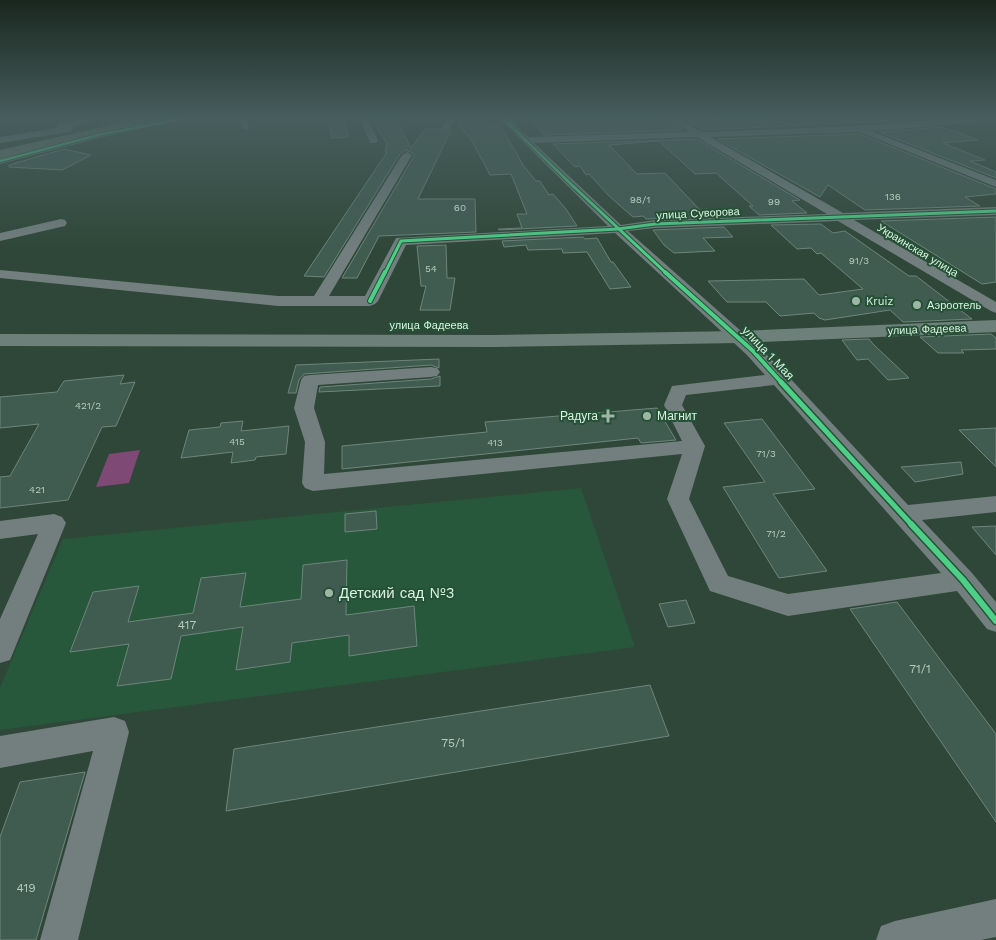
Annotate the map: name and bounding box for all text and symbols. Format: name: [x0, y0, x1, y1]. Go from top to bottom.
house number: 136: [885, 191, 901, 202]
house number: 98/1: [630, 194, 650, 205]
house number: 99: [768, 196, 780, 207]
house number: 60: [454, 202, 466, 213]
street label: улица Суворова: [656, 205, 741, 222]
street label: Украинская улица: [875, 221, 961, 280]
house number: 91/3: [849, 255, 869, 266]
house number: 54: [425, 263, 437, 274]
marker: Kruiz: [850, 295, 862, 307]
place label: Kruiz: [866, 295, 893, 308]
marker: Аэроотель: [911, 299, 923, 311]
place label: Аэроотель: [927, 299, 981, 312]
street label: улица Фадеева: [390, 319, 469, 332]
street label: улица Фадеева: [887, 322, 968, 337]
street label: улица 1 Мая: [739, 323, 797, 383]
house number: 421/2: [75, 400, 101, 411]
place label: Радуга: [560, 409, 598, 423]
place label: Магнит: [657, 409, 698, 423]
marker: Радуга: [602, 410, 614, 422]
marker: Магнит: [641, 410, 653, 422]
house number: 415: [229, 436, 245, 447]
house number: 413: [487, 437, 503, 448]
house number: 71/3: [756, 448, 776, 459]
house number: 421: [29, 484, 45, 495]
house number: 71/2: [766, 528, 786, 539]
place label: Детский сад №3: [339, 584, 455, 602]
marker: Детский сад №3: [323, 587, 335, 599]
house number: 417: [178, 618, 197, 632]
house number: 71/1: [909, 662, 931, 676]
house number: 75/1: [441, 736, 465, 750]
house number: 419: [16, 881, 36, 895]

